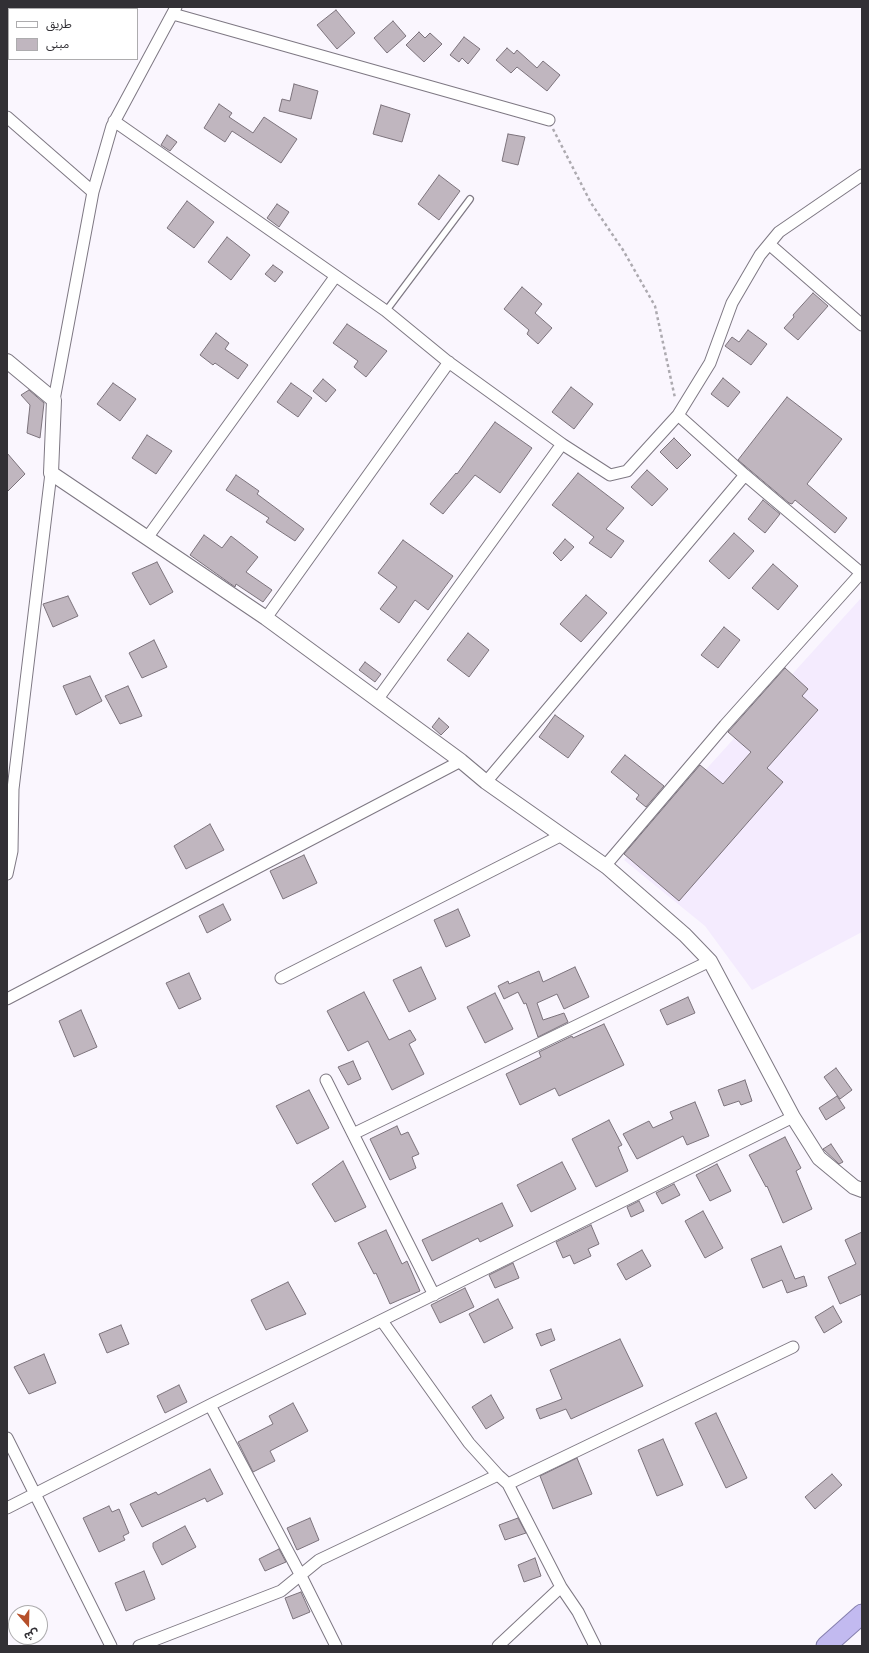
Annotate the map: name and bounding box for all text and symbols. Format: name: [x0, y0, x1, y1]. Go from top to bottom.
legend: [8, 8, 138, 60]
text: طريق: [46, 15, 72, 32]
text: مبنى: [46, 35, 69, 52]
north arrow: [8, 1605, 48, 1645]
text: ش: [22, 1625, 42, 1645]

